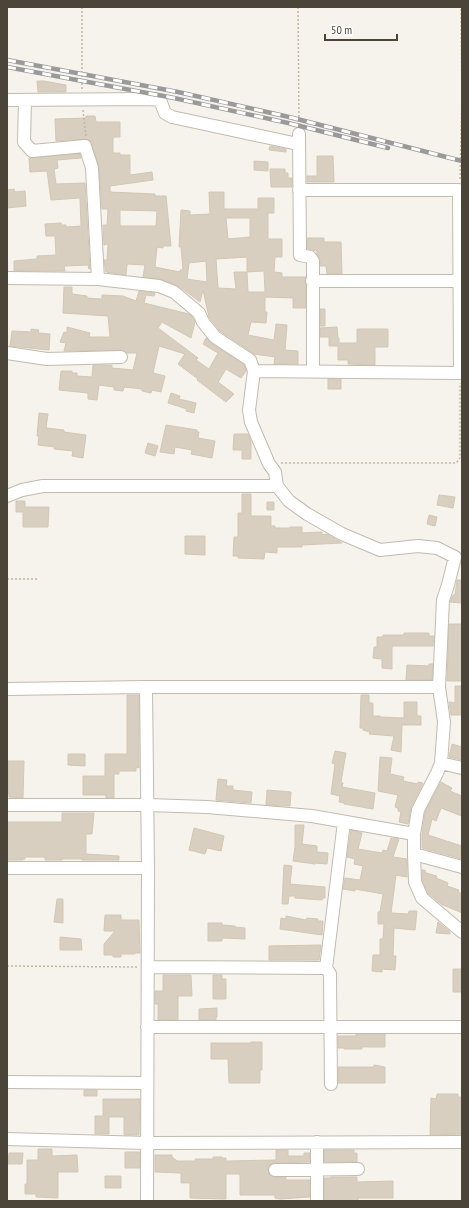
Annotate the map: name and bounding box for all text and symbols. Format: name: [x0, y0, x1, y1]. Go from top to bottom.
scale bar: [325, 16, 397, 42]
text: 50 m: [331, 22, 352, 37]

